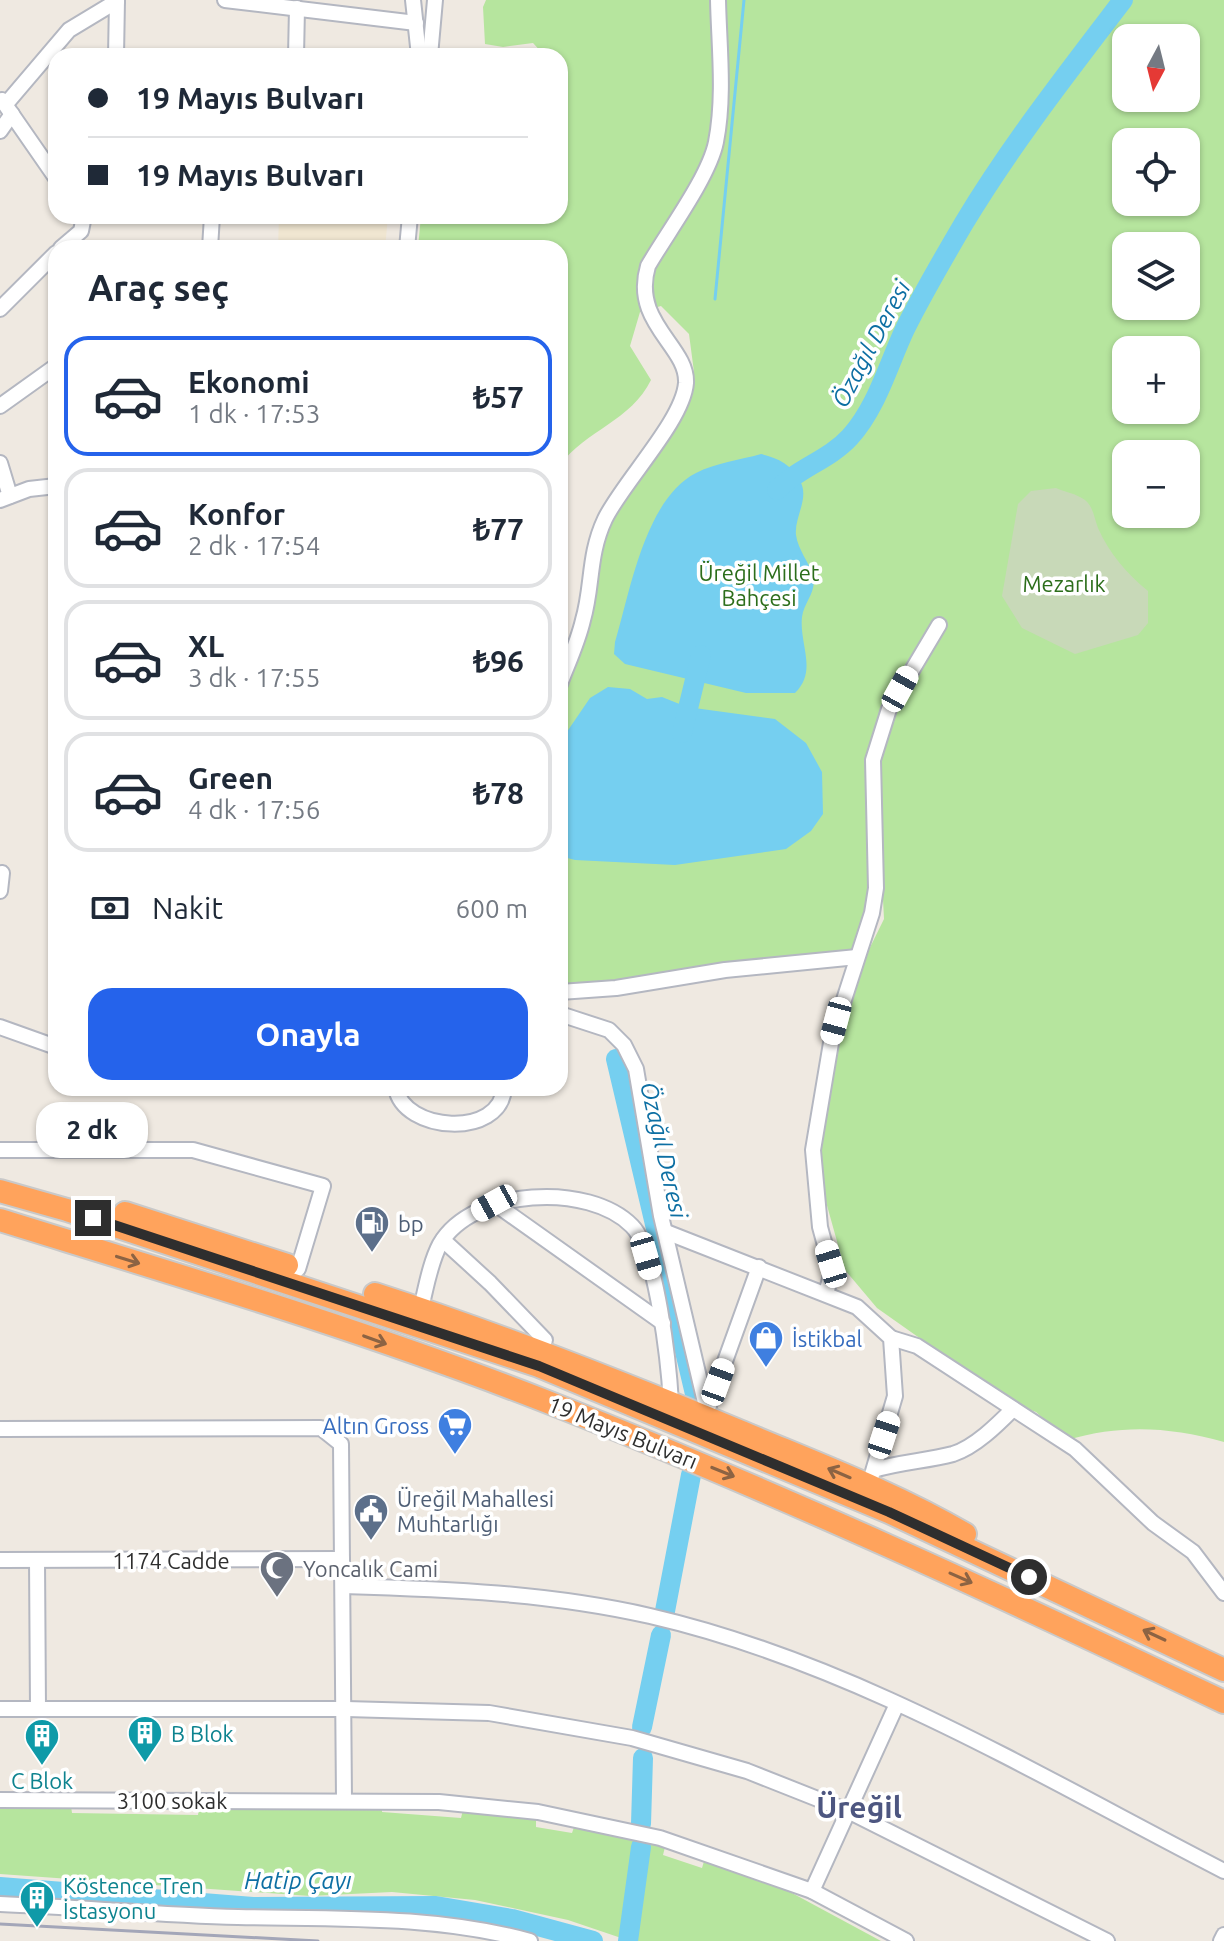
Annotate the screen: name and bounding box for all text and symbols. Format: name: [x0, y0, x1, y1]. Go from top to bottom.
north arrow: [1112, 24, 1200, 112]
map controls: [1112, 24, 1200, 528]
text: 19 Mayıs Bulvarı: [136, 81, 364, 115]
button: locate: [1112, 128, 1200, 216]
text: 19 Mayıs Bulvarı: [136, 158, 364, 192]
button: layers: [1112, 232, 1200, 320]
text: Araç seç: [88, 267, 229, 308]
water label: Özağıl Deresi: [826, 275, 916, 412]
button: +: [1112, 336, 1200, 424]
icon: car: [92, 360, 164, 432]
text: Ekonomi: [188, 365, 310, 399]
text: ₺57: [473, 380, 524, 414]
text: 1 dk · 17:53: [188, 399, 320, 428]
button: −: [1112, 440, 1200, 528]
icon: car: [92, 492, 164, 564]
text: Konfor: [188, 497, 285, 531]
text: ₺77: [473, 512, 524, 546]
text: 2 dk · 17:54: [188, 531, 320, 560]
park label: Üreğil Millet Bahçesi: [698, 560, 820, 610]
park label: Mezarlık: [1022, 571, 1106, 596]
icon: car: [92, 624, 164, 696]
text: XL: [188, 629, 224, 663]
text: ₺96: [473, 644, 524, 678]
car: [878, 662, 922, 716]
text: 3 dk · 17:55: [188, 663, 320, 692]
icon: car: [92, 756, 164, 828]
text: Green: [188, 761, 273, 795]
text: ₺78: [473, 776, 524, 810]
text: 4 dk · 17:56: [188, 795, 320, 824]
icon: cash: [88, 886, 132, 930]
text: Nakit: [152, 891, 223, 925]
text: 600 m: [456, 894, 528, 923]
button: Onayla: [88, 988, 528, 1080]
car: [818, 995, 854, 1047]
water label: Özağıl Deresi: [635, 1079, 693, 1222]
callout: 2 dk: [37, 1102, 149, 1158]
text: 2 dk: [67, 1115, 118, 1144]
car: [467, 1181, 521, 1225]
route end: [75, 1200, 111, 1236]
fuel station icon: bp: [353, 1204, 391, 1254]
place label: bp: [398, 1211, 424, 1236]
car: [628, 1230, 664, 1282]
car: [813, 1238, 849, 1290]
one-way arrow: [115, 1253, 141, 1268]
shop icon: İstikbal: [747, 1319, 785, 1369]
place label: İstikbal: [792, 1326, 862, 1351]
one-way arrow: [363, 1334, 387, 1348]
car: [699, 1355, 737, 1409]
street label: 19 Mayıs Bulvarı: [545, 1391, 701, 1473]
supermarket icon: Altın Gross: [436, 1406, 474, 1456]
car: [865, 1408, 903, 1462]
place label: Altın Gross: [322, 1413, 429, 1438]
one-way arrow: [827, 1464, 851, 1479]
one-way arrow: [710, 1466, 735, 1481]
place label: Üreğil Mahallesi Muhtarlığı: [397, 1486, 554, 1536]
public building icon: Üreğil Mahallesi Muhtarlığı: [352, 1492, 390, 1542]
street label: 1174 Cadde: [112, 1548, 230, 1573]
mosque icon: Yoncalık Cami: [258, 1549, 296, 1599]
place label: Yoncalık Cami: [303, 1556, 438, 1581]
route start: [1011, 1559, 1047, 1595]
one-way arrow: [948, 1571, 972, 1586]
one-way arrow: [1142, 1627, 1167, 1642]
building icon: B Blok: [126, 1714, 164, 1764]
building icon: C Blok: [23, 1717, 61, 1767]
place label: B Blok: [171, 1721, 234, 1746]
place label: C Blok: [11, 1768, 73, 1793]
street label: 3100 sokak: [117, 1788, 227, 1813]
district label: Üreğil: [816, 1790, 902, 1824]
water label: Hatip Çayı: [244, 1867, 352, 1894]
place label: Köstence Tren İstasyonu: [63, 1873, 204, 1923]
building icon: Köstence Tren İstasyonu: [18, 1879, 56, 1929]

